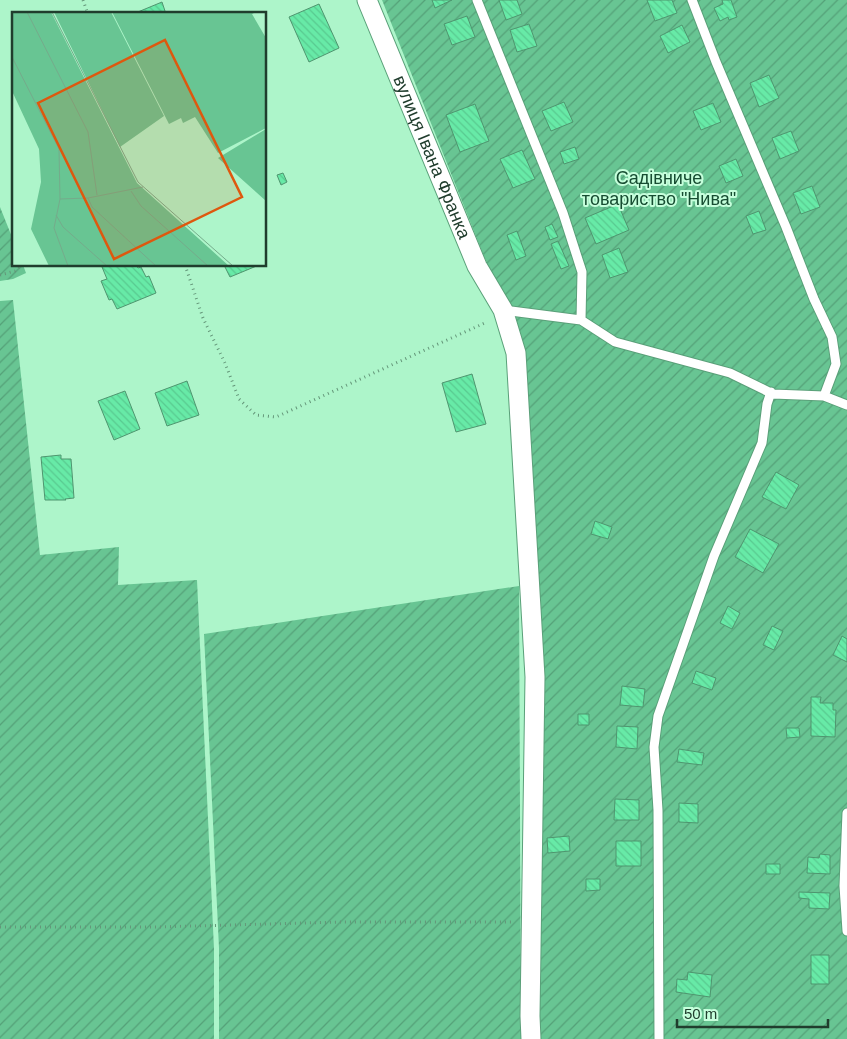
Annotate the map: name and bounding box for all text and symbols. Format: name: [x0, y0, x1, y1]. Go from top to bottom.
inset map: [12, 12, 266, 266]
street label: вулиця Івана Франка: [389, 73, 475, 243]
park label: Садівниче товариство "Нива": [582, 168, 736, 209]
scale bar: [677, 996, 828, 1028]
text: 50 m: [684, 1005, 717, 1022]

